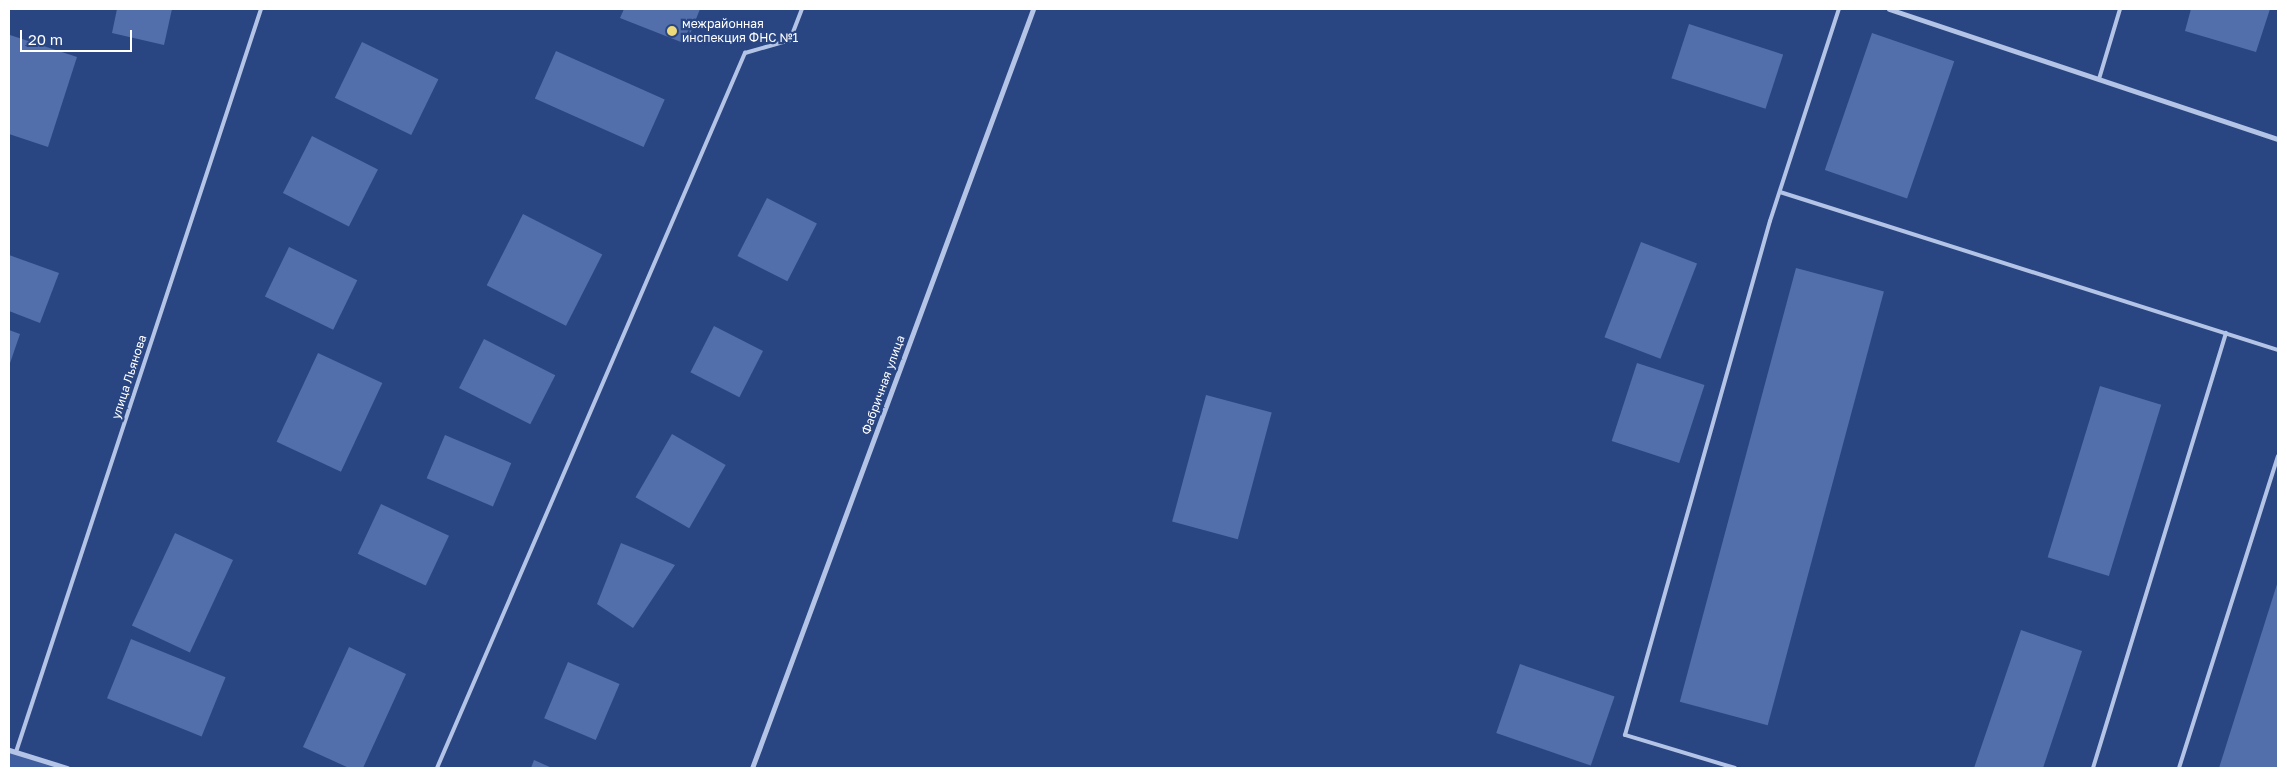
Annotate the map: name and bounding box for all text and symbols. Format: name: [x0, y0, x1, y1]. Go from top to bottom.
place label: межрайонная инспекция ФНС №1: [682, 17, 798, 45]
scale bar: [22, 20, 135, 52]
marker: межрайонная инспекция ФНС №1: [666, 25, 678, 37]
text: 20 m: [28, 30, 63, 48]
street label: улица Льянова: [109, 333, 149, 421]
street label: Фабричная улица: [858, 333, 908, 437]

